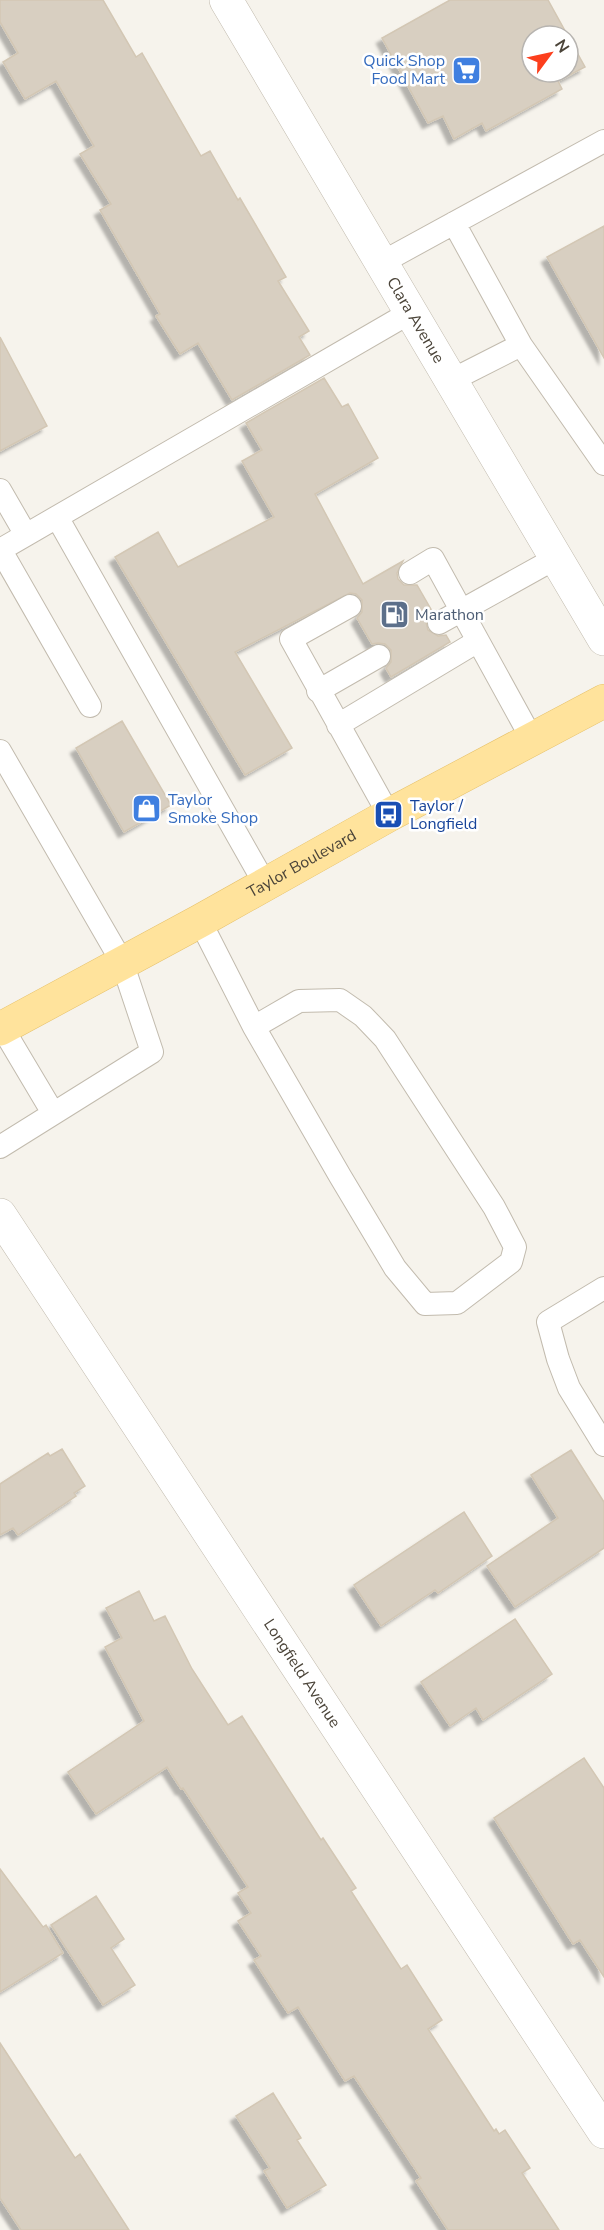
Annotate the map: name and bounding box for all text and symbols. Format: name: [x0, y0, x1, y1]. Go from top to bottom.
north arrow: [520, 24, 580, 84]
text: N: [549, 35, 574, 57]
place label: Quick Shop Food Mart: [363, 50, 445, 90]
supermarket icon: Quick Shop Food Mart: [450, 54, 482, 86]
street label: Clara Avenue: [381, 273, 450, 367]
fuel station icon: Marathon: [378, 599, 410, 631]
place label: Marathon: [415, 604, 484, 626]
place label: Taylor Smoke Shop: [168, 789, 258, 829]
shop icon: Taylor Smoke Shop: [131, 793, 163, 825]
place label: Taylor / Longfield: [410, 795, 477, 835]
bus stop icon: Taylor / Longfield: [373, 799, 405, 831]
street label: Taylor Boulevard: [243, 825, 360, 903]
street label: Longfield Avenue: [258, 1615, 346, 1732]

